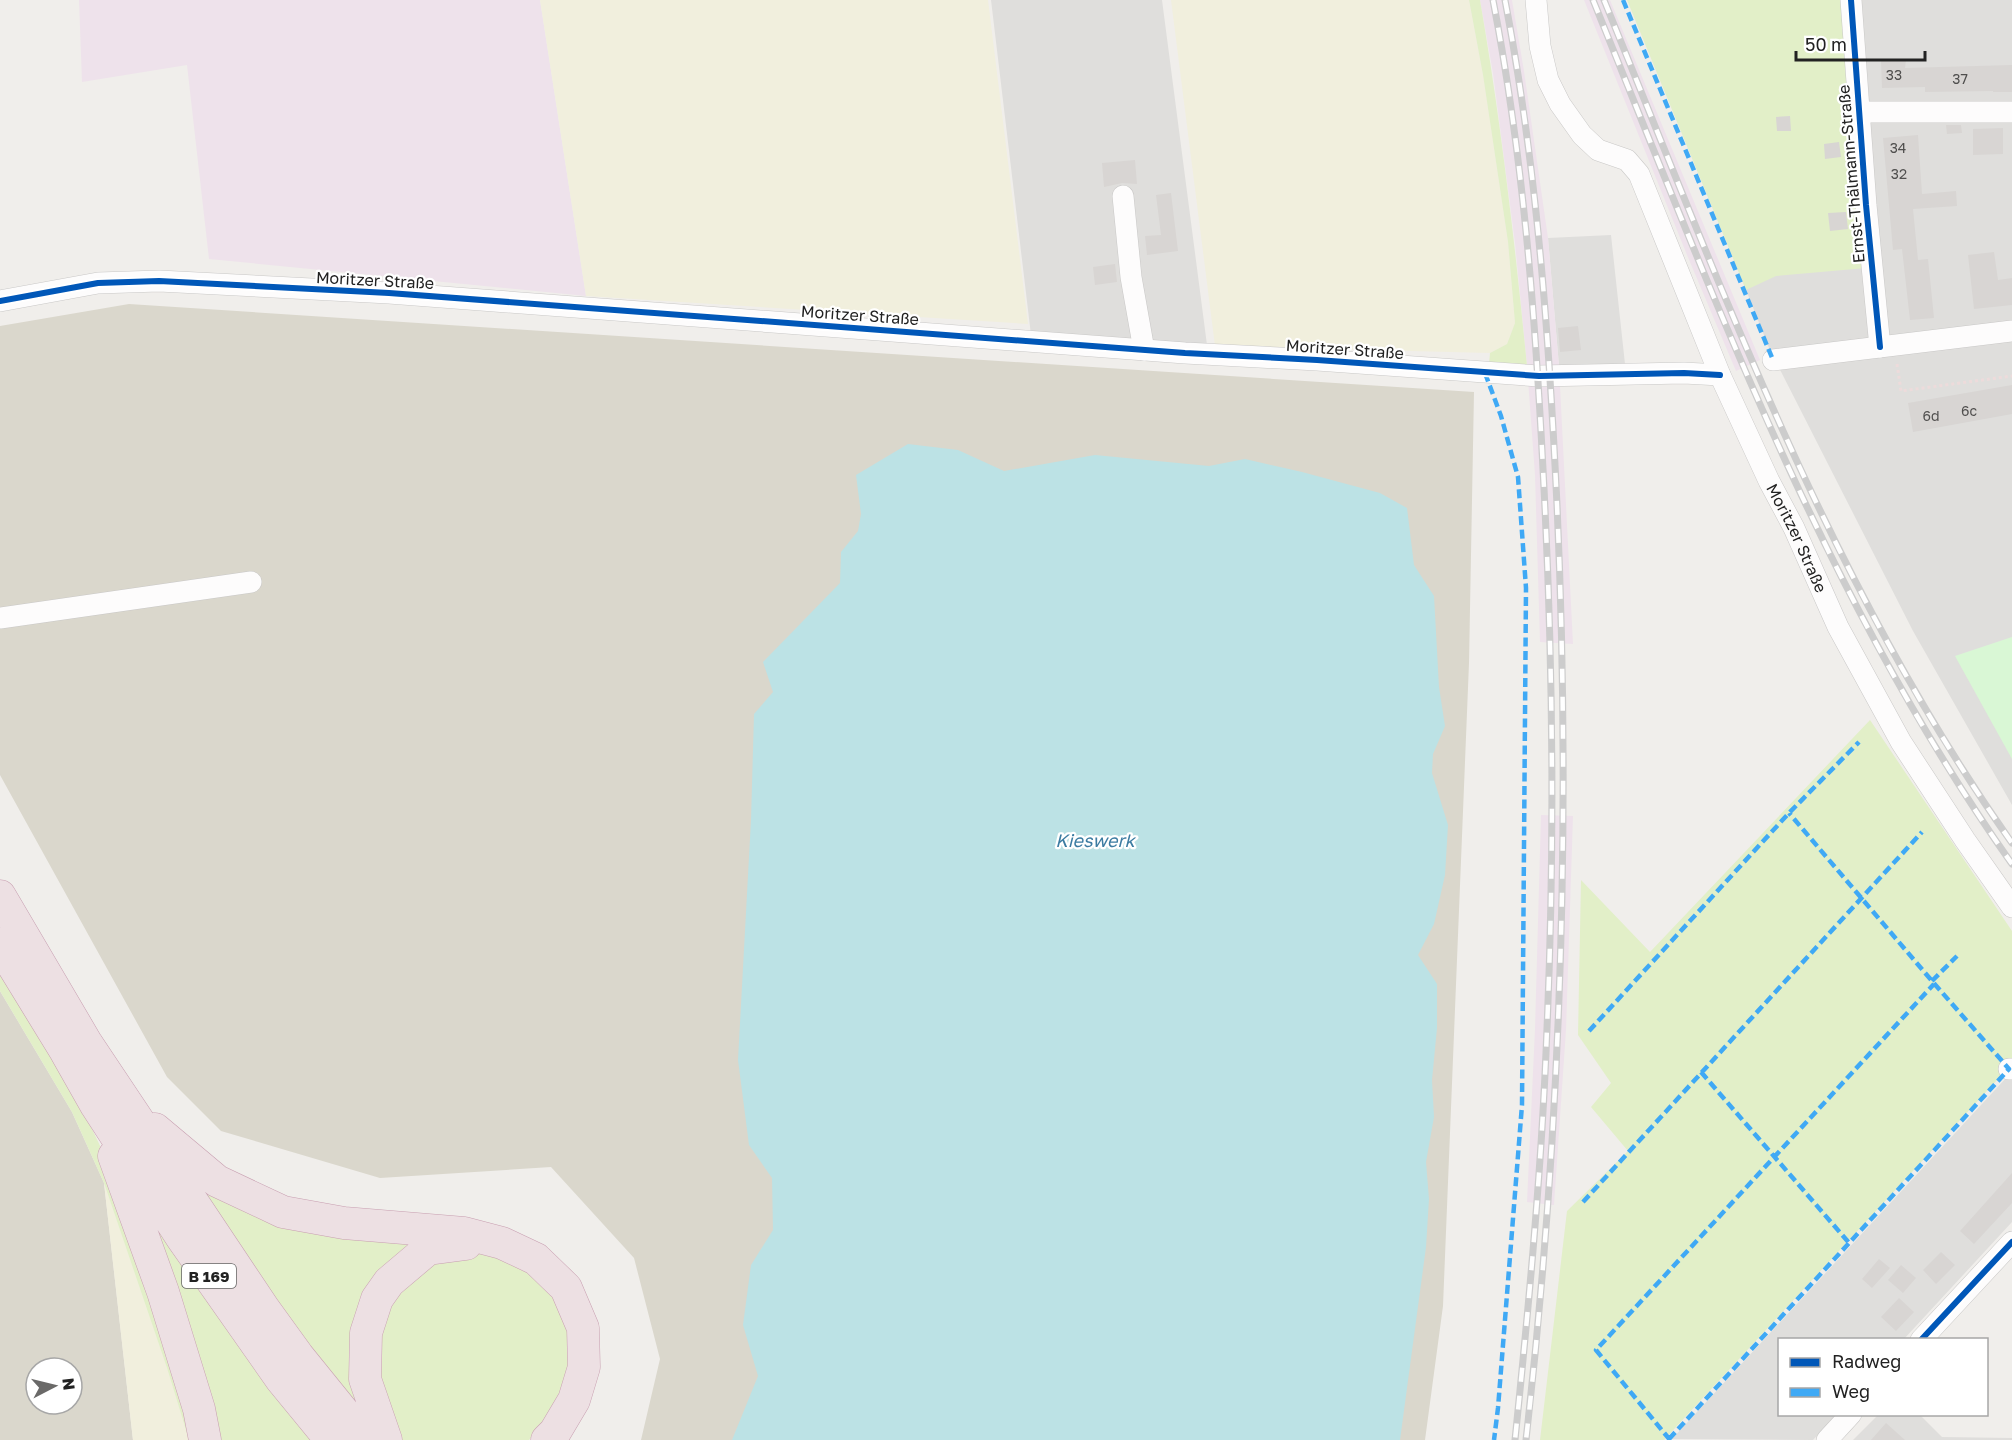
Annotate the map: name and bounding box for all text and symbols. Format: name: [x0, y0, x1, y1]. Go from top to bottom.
scale bar: [1796, 24, 1925, 62]
text: 50 m: [1805, 33, 1847, 55]
house number: 33: [1886, 66, 1902, 83]
house number: 37: [1952, 70, 1968, 87]
street label: Ernst-Thälmann-Straße: [1833, 84, 1869, 264]
house number: 34: [1890, 139, 1906, 156]
house number: 32: [1891, 165, 1907, 182]
street label: Moritzer Straße: [315, 267, 435, 293]
street label: Moritzer Straße: [800, 301, 920, 329]
street label: Moritzer Straße: [1285, 335, 1405, 363]
house number: 6c: [1961, 402, 1977, 419]
house number: 6d: [1922, 407, 1940, 424]
street label: Moritzer Straße: [1762, 480, 1831, 596]
water label: Kieswerk: [1055, 829, 1136, 851]
road number: B 169: [182, 1264, 236, 1288]
legend: [1778, 1338, 1988, 1416]
text: Radweg: [1832, 1350, 1901, 1372]
north arrow: [24, 1356, 84, 1416]
text: N: [58, 1377, 80, 1391]
text: Weg: [1832, 1380, 1870, 1402]

